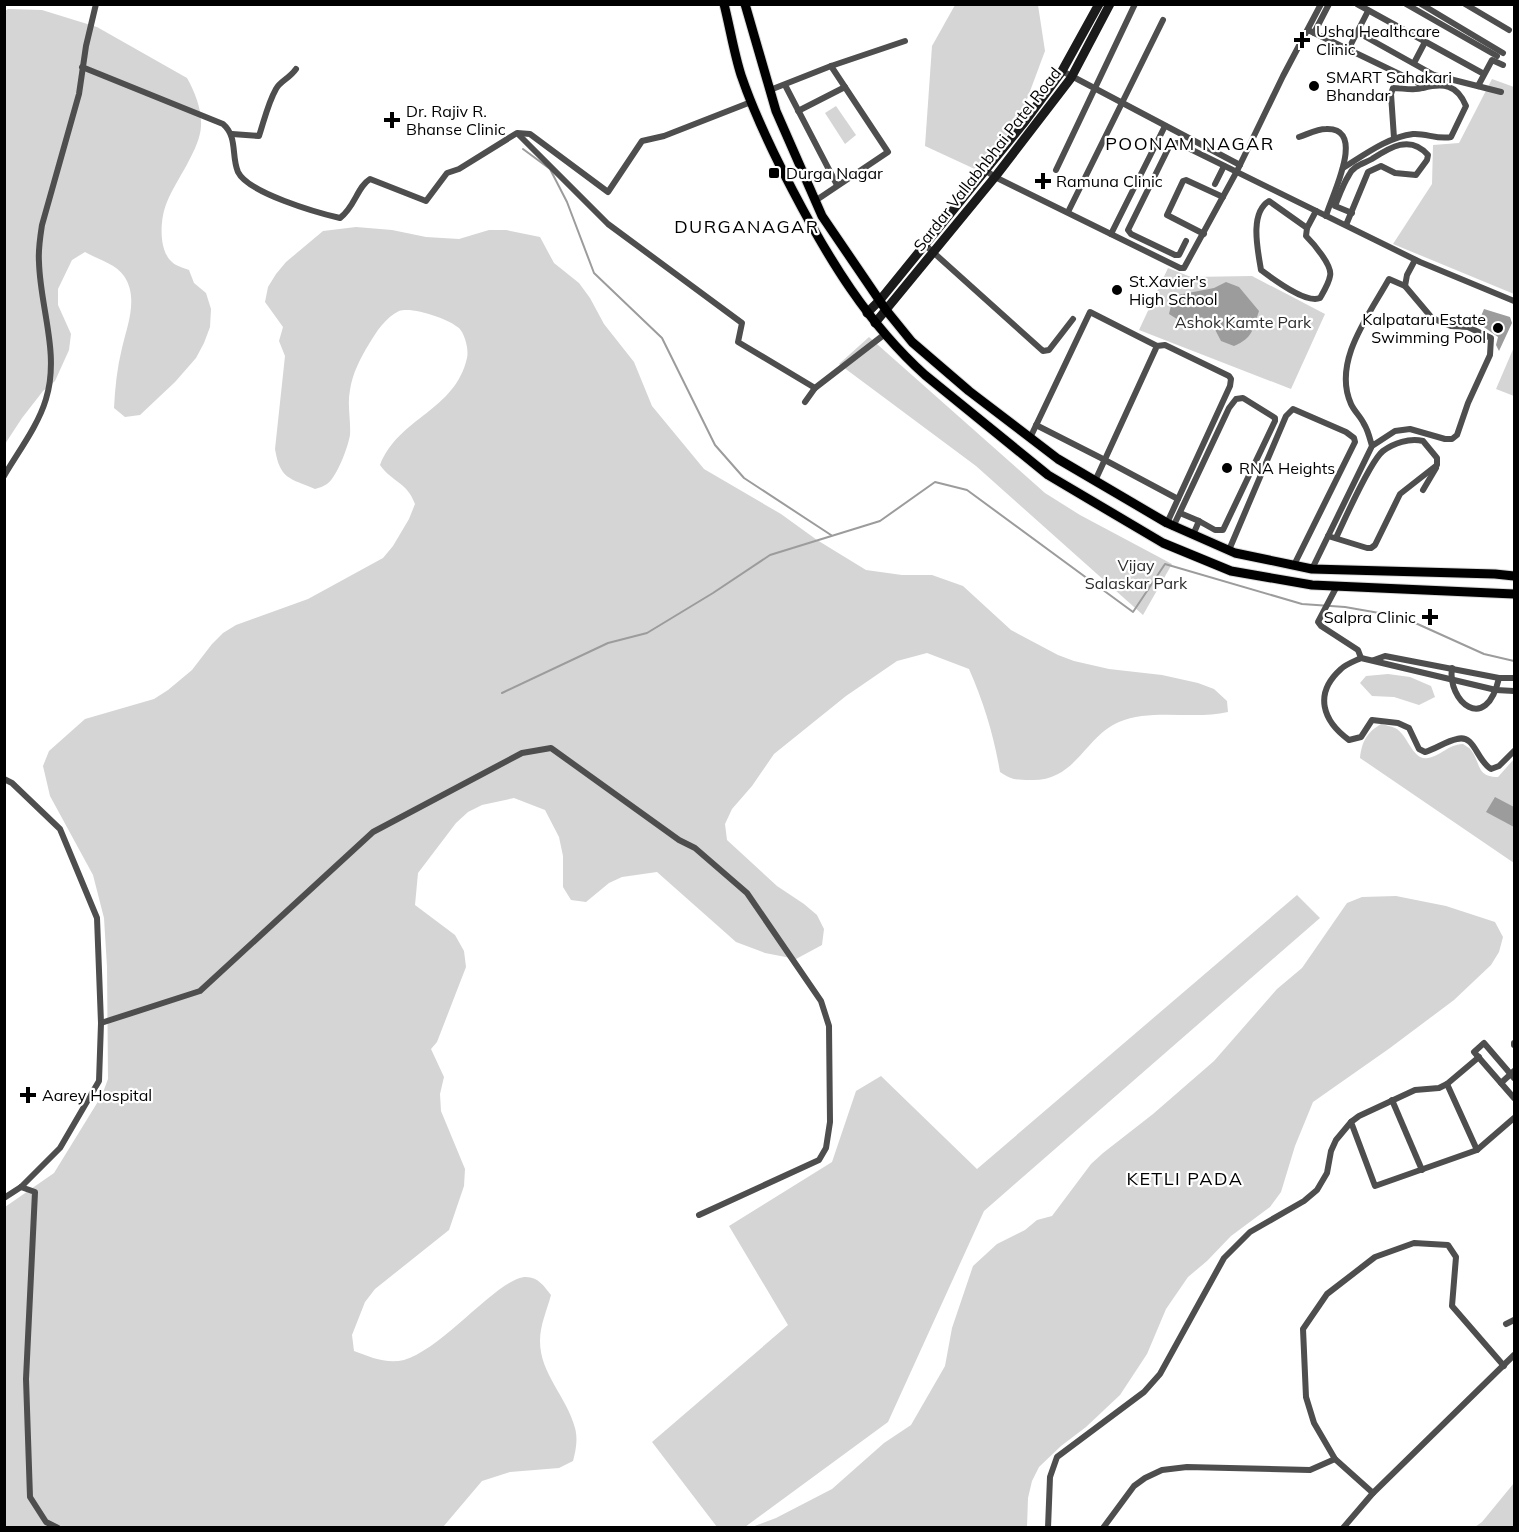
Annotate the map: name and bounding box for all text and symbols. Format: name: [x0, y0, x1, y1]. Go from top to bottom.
place label: Usha Healthcare Clinic: [1316, 21, 1440, 59]
marker: Usha Healthcare Clinic: [1293, 31, 1311, 49]
street label: Sardar Vallabhbhai Patel Road: [909, 63, 1065, 255]
place label: SMART Sahakari Bhandar: [1326, 67, 1452, 105]
marker: SMART Sahakari Bhandar: [1307, 79, 1321, 93]
place label: Dr. Rajiv R. Bhanse Clinic: [406, 101, 506, 139]
marker: Dr. Rajiv R. Bhanse Clinic: [383, 111, 401, 129]
district label: POONAM NAGAR: [1105, 132, 1275, 155]
place label: Durga Nagar: [786, 163, 883, 183]
marker: Durga Nagar: [767, 166, 781, 180]
place label: Ramuna Clinic: [1056, 171, 1163, 191]
marker: Ramuna Clinic: [1034, 172, 1052, 190]
district label: DURGANAGAR: [674, 215, 820, 238]
place label: St.Xavier's High School: [1129, 271, 1218, 309]
marker: St.Xavier's High School: [1110, 283, 1124, 297]
place label: Kalpataru Estate Swimming Pool: [1362, 309, 1486, 347]
park label: Ashok Kamte Park: [1175, 312, 1312, 332]
marker: Kalpataru Estate Swimming Pool: [1491, 321, 1505, 335]
place label: RNA Heights: [1239, 458, 1335, 478]
marker: RNA Heights: [1220, 461, 1234, 475]
park label: Vijay Salaskar Park: [1085, 555, 1188, 593]
place label: Salpra Clinic: [1324, 607, 1416, 627]
marker: Salpra Clinic: [1421, 608, 1439, 626]
place label: Aarey Hospital: [42, 1085, 152, 1105]
marker: Aarey Hospital: [19, 1086, 37, 1104]
district label: KETLI PADA: [1127, 1167, 1243, 1190]

